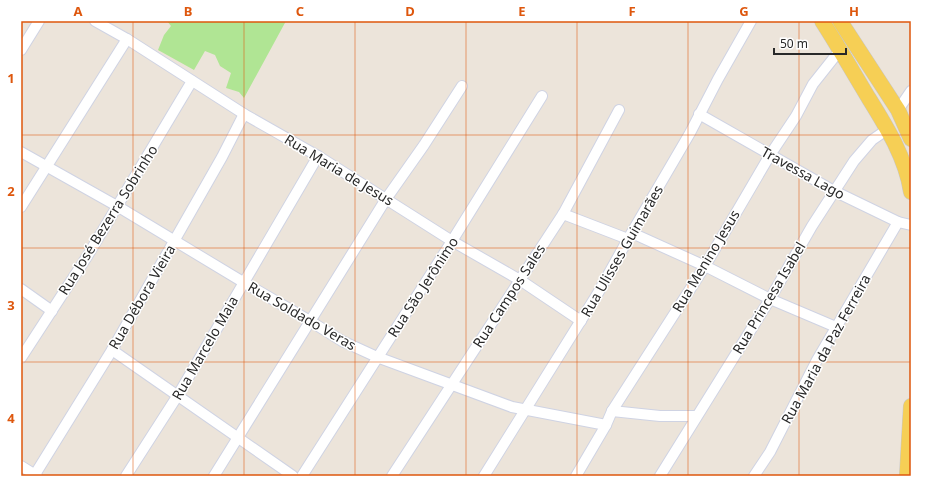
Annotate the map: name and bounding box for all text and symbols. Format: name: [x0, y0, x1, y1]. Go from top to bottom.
text: A: [74, 2, 83, 20]
text: B: [184, 2, 192, 20]
text: C: [296, 2, 304, 20]
text: D: [405, 2, 415, 20]
text: E: [518, 2, 526, 20]
text: F: [628, 2, 636, 20]
text: G: [739, 2, 749, 20]
text: H: [849, 2, 859, 20]
scale bar: [774, 30, 846, 56]
text: 50 m: [780, 35, 808, 52]
text: 1: [7, 69, 15, 87]
street label: Rua Maria de Jesus: [281, 129, 398, 210]
street label: Rua José Bezerra Sobrinho: [54, 141, 162, 298]
street label: Travessa Lago: [758, 142, 848, 203]
street label: Rua Ulisses Guimarães: [576, 181, 667, 320]
text: 2: [7, 182, 15, 200]
street label: Rua Menino Jesus: [667, 206, 744, 315]
street label: Rua São Jerônimo: [383, 233, 462, 341]
street label: Rua Princesa Isabel: [728, 238, 810, 357]
street label: Rua Campos Sales: [468, 240, 549, 351]
street label: Rua Débora Vieira: [104, 241, 179, 353]
street label: Rua Maria da Paz Ferreira: [776, 271, 875, 427]
street label: Rua Soldado Veras: [245, 277, 360, 354]
street label: Rua Marcelo Maia: [167, 292, 242, 403]
text: 3: [7, 296, 15, 314]
text: 4: [7, 409, 15, 427]

